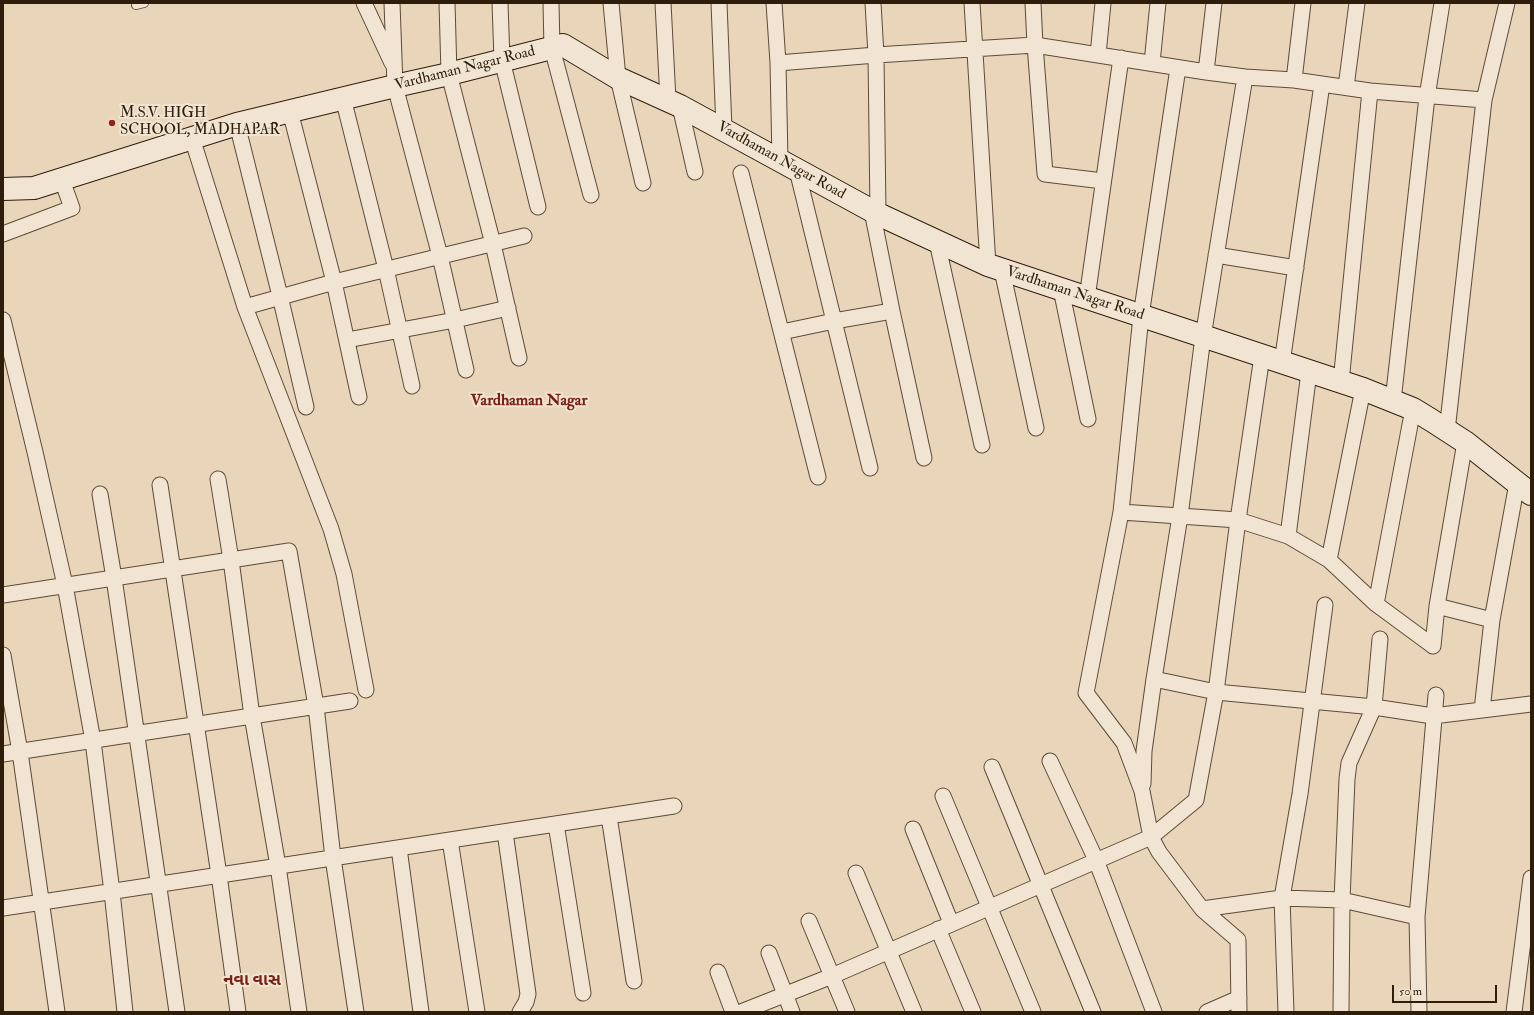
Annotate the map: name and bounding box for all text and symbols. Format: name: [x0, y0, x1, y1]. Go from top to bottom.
street label: Vardhaman Nagar Road: [393, 43, 537, 95]
place label: M.S.V. HIGH SCHOOL, MADHAPAR: [120, 105, 280, 140]
marker: M.S.V. HIGH SCHOOL, MADHAPAR: [107, 118, 117, 128]
street label: Vardhaman Nagar Road: [714, 118, 848, 204]
street label: Vardhaman Nagar Road: [1004, 263, 1146, 325]
district label: Vardhaman Nagar: [471, 392, 587, 412]
district label: નવા વાસ: [223, 971, 281, 991]
scale bar: [1394, 977, 1499, 1003]
text: 50 m: [1399, 984, 1422, 999]

